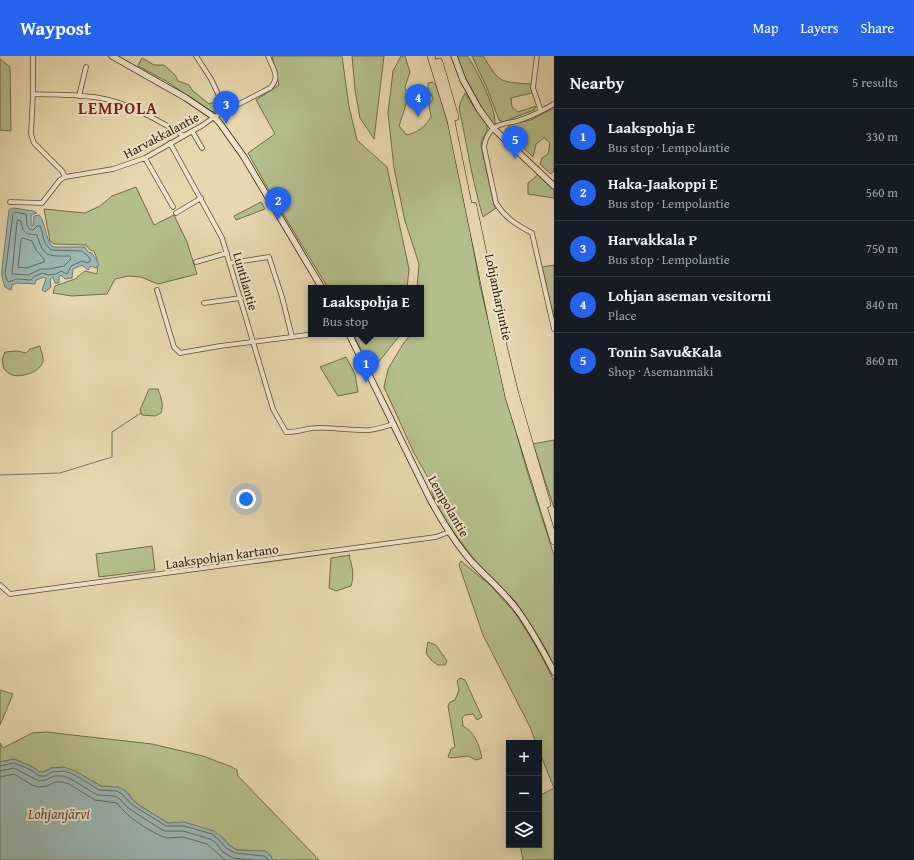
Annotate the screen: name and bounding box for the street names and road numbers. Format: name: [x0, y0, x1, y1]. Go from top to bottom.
street label: Harvakkalantie: [120, 108, 202, 163]
street label: Luntilantie: [228, 250, 263, 313]
street label: Lohjanharjuntie: [480, 252, 517, 342]
street label: Lempolantie: [423, 472, 474, 541]
street label: Laakspohjan kartano: [164, 539, 280, 574]

